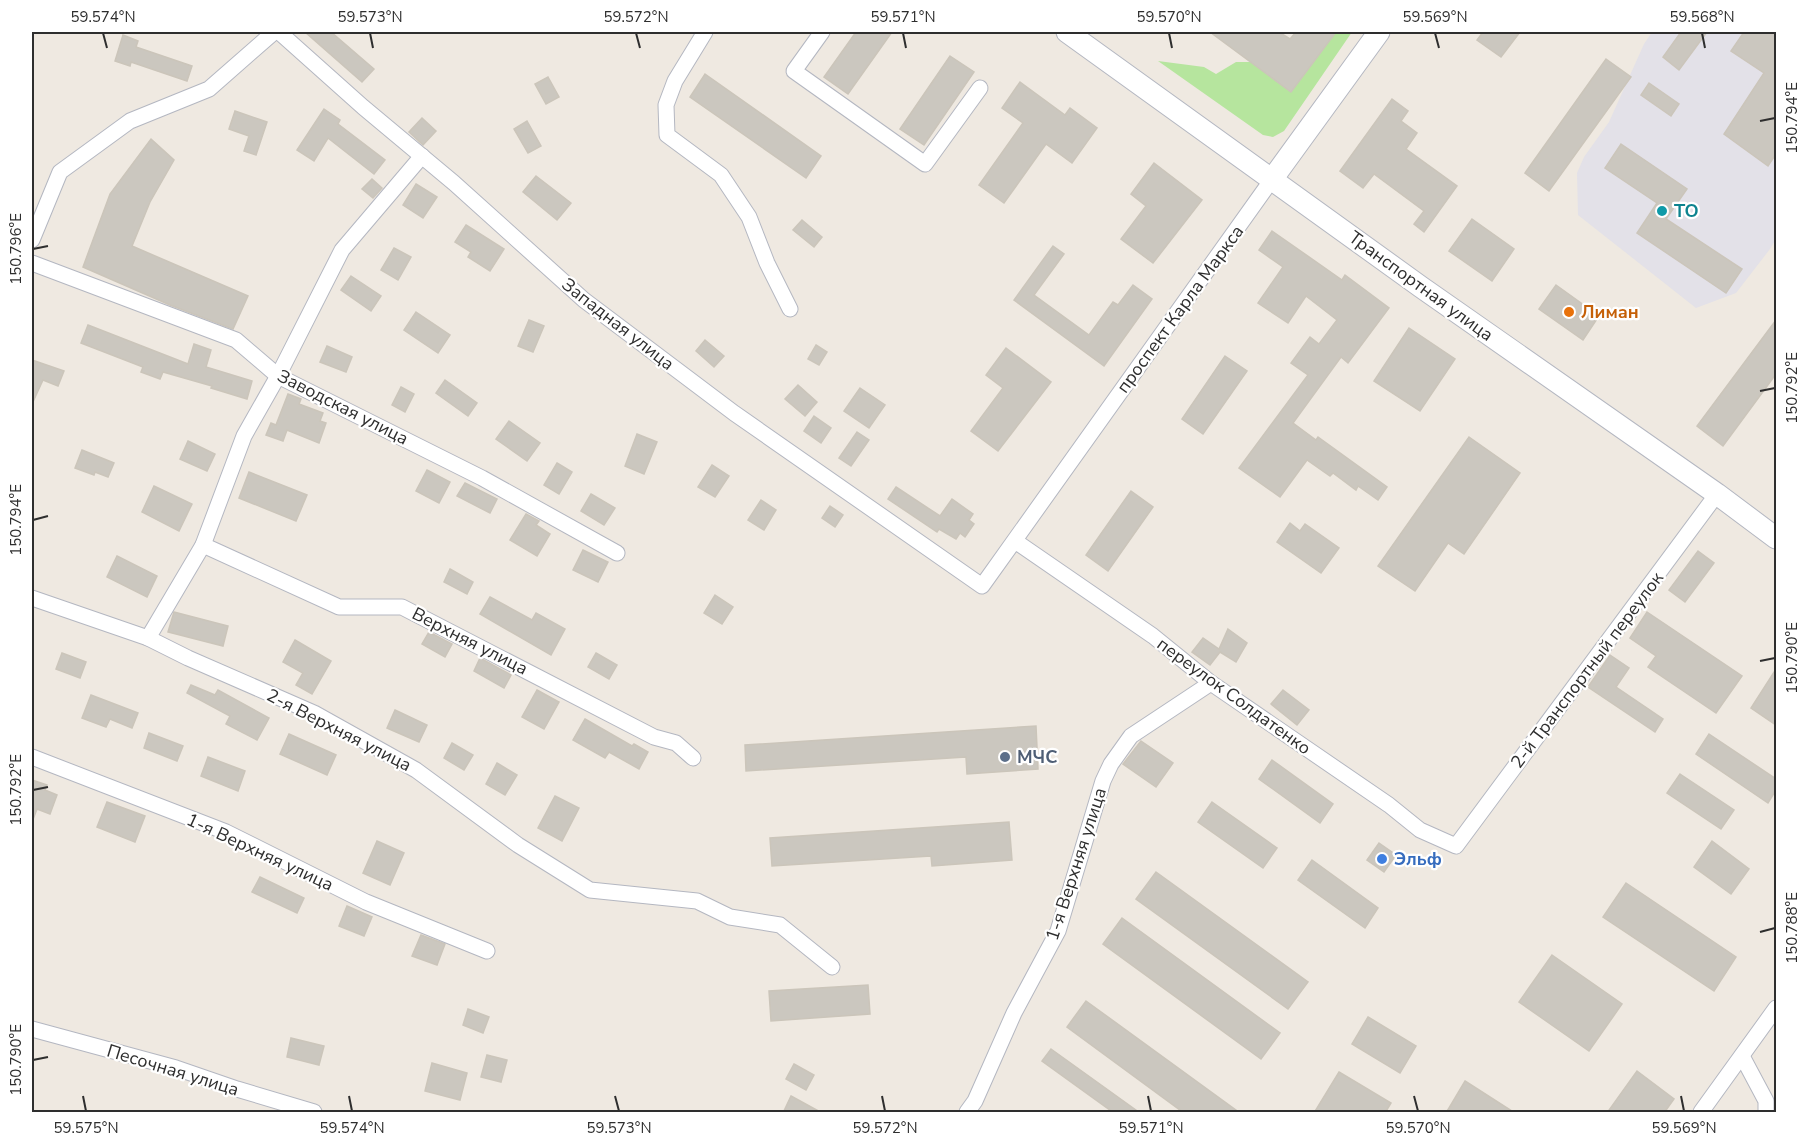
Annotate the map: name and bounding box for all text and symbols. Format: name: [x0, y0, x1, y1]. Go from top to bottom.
text: 59.574°N: [70, 7, 136, 27]
text: 59.573°N: [337, 7, 403, 27]
text: 59.572°N: [603, 7, 669, 27]
text: 59.571°N: [870, 7, 936, 27]
text: 59.570°N: [1136, 7, 1202, 27]
text: 59.569°N: [1402, 7, 1468, 27]
text: 59.568°N: [1669, 7, 1735, 27]
text: 150.794°E: [1782, 82, 1802, 154]
place label: ТО: [1674, 199, 1699, 223]
marker: ТО: [1655, 204, 1669, 218]
text: 150.796°E: [6, 213, 26, 285]
street label: проспект Карла Маркса: [1111, 220, 1249, 398]
street label: Транспортная улица: [1344, 225, 1498, 347]
street label: Западная улица: [557, 272, 679, 376]
place label: Лиман: [1581, 300, 1639, 324]
marker: Лиман: [1562, 305, 1576, 319]
text: 150.792°E: [1782, 352, 1802, 424]
street label: Заводская улица: [273, 364, 413, 450]
text: 150.794°E: [6, 484, 26, 556]
street label: 2-й Транспортный переулок: [1505, 566, 1669, 773]
street label: Верхняя улица: [408, 602, 532, 680]
text: 150.790°E: [1782, 622, 1802, 694]
street label: переулок Солдатенко: [1152, 632, 1316, 760]
street label: 2-я Верхняя улица: [262, 683, 416, 777]
place label: МЧС: [1017, 745, 1057, 769]
marker: МЧС: [998, 750, 1012, 764]
text: 150.792°E: [6, 754, 26, 826]
street label: 1-я Верхняя улица: [1040, 784, 1112, 944]
street label: 1-я Верхняя улица: [183, 807, 337, 897]
place label: Эльф: [1394, 847, 1442, 871]
marker: Эльф: [1375, 852, 1389, 866]
text: 150.788°E: [1782, 892, 1802, 964]
text: 150.790°E: [6, 1024, 26, 1096]
street label: Песочная улица: [104, 1039, 242, 1101]
text: 59.575°N: [53, 1118, 119, 1138]
text: 59.574°N: [319, 1118, 385, 1138]
text: 59.573°N: [586, 1118, 652, 1138]
text: 59.572°N: [852, 1118, 918, 1138]
text: 59.571°N: [1118, 1118, 1184, 1138]
text: 59.570°N: [1385, 1118, 1451, 1138]
text: 59.569°N: [1651, 1118, 1717, 1138]

